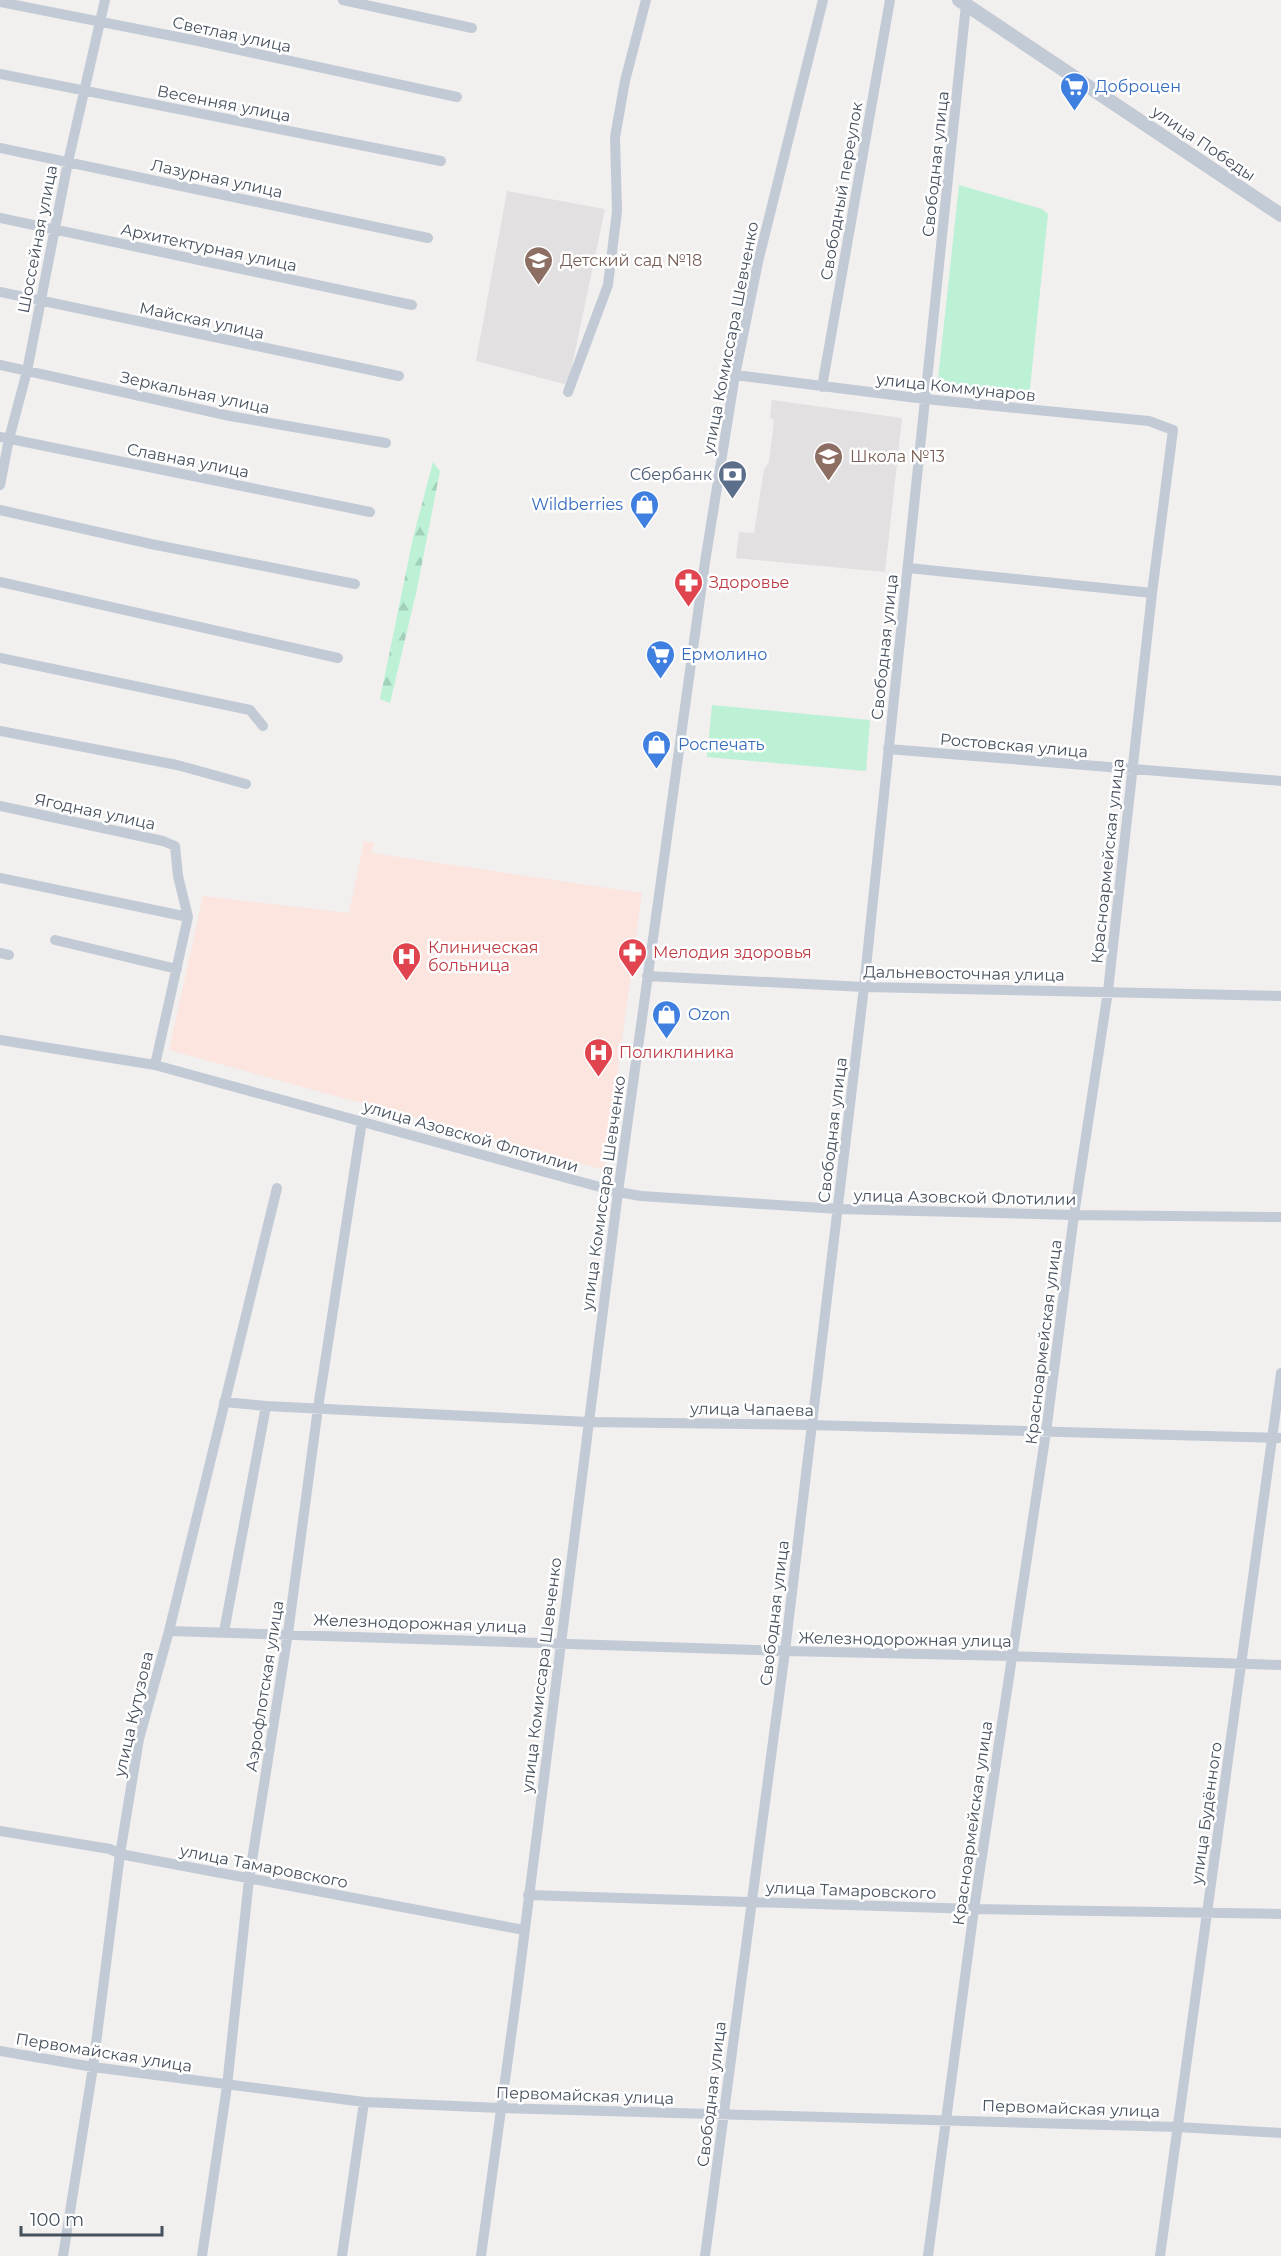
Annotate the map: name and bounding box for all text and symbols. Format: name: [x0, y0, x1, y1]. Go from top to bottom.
street label: Светлая улица: [171, 13, 293, 56]
supermarket icon: Доброцен: [1058, 70, 1090, 112]
place label: Доброцен: [1095, 77, 1181, 96]
street label: Весенняя улица: [155, 81, 292, 126]
street label: Свободная улица: [918, 90, 953, 238]
street label: Свободный переулок: [816, 100, 867, 282]
street label: улица Победы: [1148, 101, 1259, 185]
street label: Лазурная улица: [149, 155, 285, 202]
street label: Шоссейная улица: [14, 164, 61, 315]
street label: Архитектурная улица: [119, 220, 299, 275]
street label: улица Комиссара Шевченко: [698, 220, 762, 457]
school or university icon: Детский сад №18: [523, 244, 555, 286]
place label: Детский сад №18: [560, 251, 702, 270]
street label: Майская улица: [138, 298, 266, 343]
street label: Зеркальная улица: [118, 367, 271, 418]
street label: улица Коммунаров: [874, 370, 1037, 405]
street label: Славная улица: [125, 439, 251, 482]
school or university icon: Школа №13: [813, 440, 845, 482]
place label: Школа №13: [850, 447, 945, 466]
bank icon: Сбербанк: [717, 458, 749, 500]
place label: Сбербанк: [630, 465, 713, 484]
shop icon: Wildberries: [628, 488, 660, 530]
place label: Wildberries: [531, 495, 623, 514]
pharmacy icon: Здоровье: [672, 566, 704, 608]
place label: Здоровье: [709, 573, 789, 592]
street label: Свободная улица: [867, 573, 902, 721]
supermarket icon: Ермолино: [644, 638, 676, 680]
place label: Ермолино: [681, 645, 767, 664]
shop icon: Роспечать: [641, 728, 673, 770]
street label: Ростовская улица: [939, 730, 1089, 761]
place label: Роспечать: [678, 735, 764, 754]
street label: Красноармейская улица: [1087, 757, 1128, 965]
street label: Ягодная улица: [33, 789, 157, 834]
pharmacy icon: Мелодия здоровья: [616, 936, 648, 978]
place label: Клиническая больница: [428, 938, 539, 975]
hospital icon: Клиническая больница: [391, 940, 423, 982]
place label: Мелодия здоровья: [653, 943, 812, 962]
street label: Дальневосточная улица: [863, 962, 1065, 985]
shop icon: Ozon: [651, 998, 683, 1040]
place label: Ozon: [688, 1005, 730, 1024]
hospital icon: Поликлиника: [582, 1036, 614, 1078]
place label: Поликлиника: [619, 1043, 734, 1062]
street label: Свободная улица: [814, 1056, 851, 1204]
street label: улица Комиссара Шевченко: [577, 1074, 629, 1313]
street label: улица Азовской Флотилии: [360, 1096, 581, 1176]
street label: улица Азовской Флотилии: [852, 1186, 1077, 1209]
street label: Красноармейская улица: [1021, 1238, 1066, 1446]
street label: улица Чапаева: [689, 1399, 814, 1420]
street label: Свободная улица: [756, 1539, 793, 1687]
street label: улица Комиссара Шевченко: [518, 1556, 565, 1795]
street label: Аэрофлотская улица: [242, 1599, 287, 1773]
street label: Железнодорожная улица: [313, 1610, 527, 1637]
street label: Железнодорожная улица: [798, 1628, 1012, 1651]
street label: улица Кутузова: [110, 1650, 157, 1780]
street label: Красноармейская улица: [949, 1720, 996, 1927]
street label: улица Будённого: [1187, 1741, 1226, 1886]
street label: улица Тамаровского: [177, 1841, 350, 1892]
street label: улица Тамаровского: [764, 1878, 937, 1903]
street label: Свободная улица: [693, 2020, 730, 2168]
street label: Первомайская улица: [14, 2029, 193, 2076]
street label: Первомайская улица: [496, 2083, 674, 2108]
street label: Первомайская улица: [982, 2096, 1160, 2121]
scale bar: [21, 2199, 162, 2237]
text: 100 m: [30, 2209, 84, 2231]

